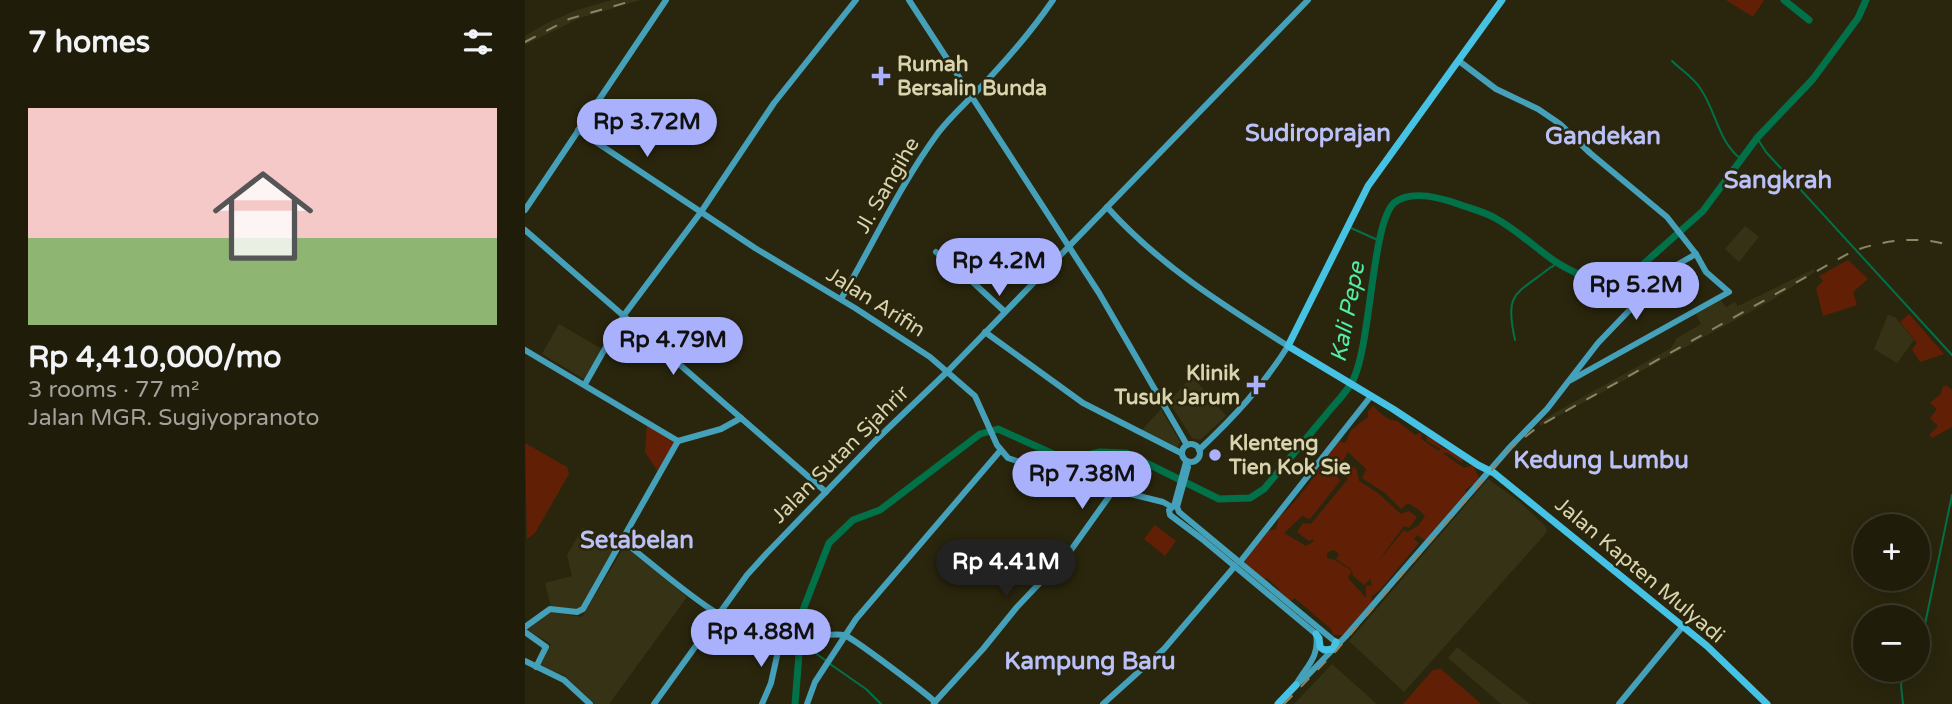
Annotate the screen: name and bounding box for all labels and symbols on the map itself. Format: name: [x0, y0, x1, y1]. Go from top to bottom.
place label: Rumah Bersalin Bunda: [897, 52, 1047, 101]
marker: Rumah Bersalin Bunda: [871, 66, 891, 86]
pin: Rp 3.72M: [575, 100, 719, 159]
district label: Sudiroprajan: [1245, 119, 1391, 148]
district label: Gandekan: [1545, 122, 1661, 151]
street label: Jl. Sangihe: [850, 133, 925, 238]
district label: Sangkrah: [1724, 166, 1832, 195]
pin: Rp 4.2M: [934, 238, 1064, 298]
water label: Kali Pepe: [1325, 258, 1372, 365]
street label: Jalan Arifin: [822, 262, 930, 343]
pin: Rp 5.2M: [1571, 262, 1701, 322]
pin: Rp 4.79M: [601, 318, 745, 377]
place label: Klinik Tusuk Jarum: [1113, 361, 1241, 410]
marker: Klinik Tusuk Jarum: [1246, 375, 1266, 395]
street label: Jalan Sutan Sjahrir: [766, 380, 914, 528]
place label: Klenteng Tien Kok Sie: [1228, 431, 1351, 480]
district label: Kedung Lumbu: [1513, 446, 1689, 475]
marker: Klenteng Tien Kok Sie: [1207, 447, 1223, 463]
pin: Rp 7.38M: [1010, 452, 1154, 511]
street label: Jalan Kapten Mulyadi: [1550, 492, 1729, 649]
district label: Setabelan: [580, 526, 694, 555]
pin: Rp 4.41M: [934, 540, 1078, 599]
pin: Rp 4.88M: [689, 610, 833, 669]
district label: Kampung Baru: [1004, 647, 1176, 676]

